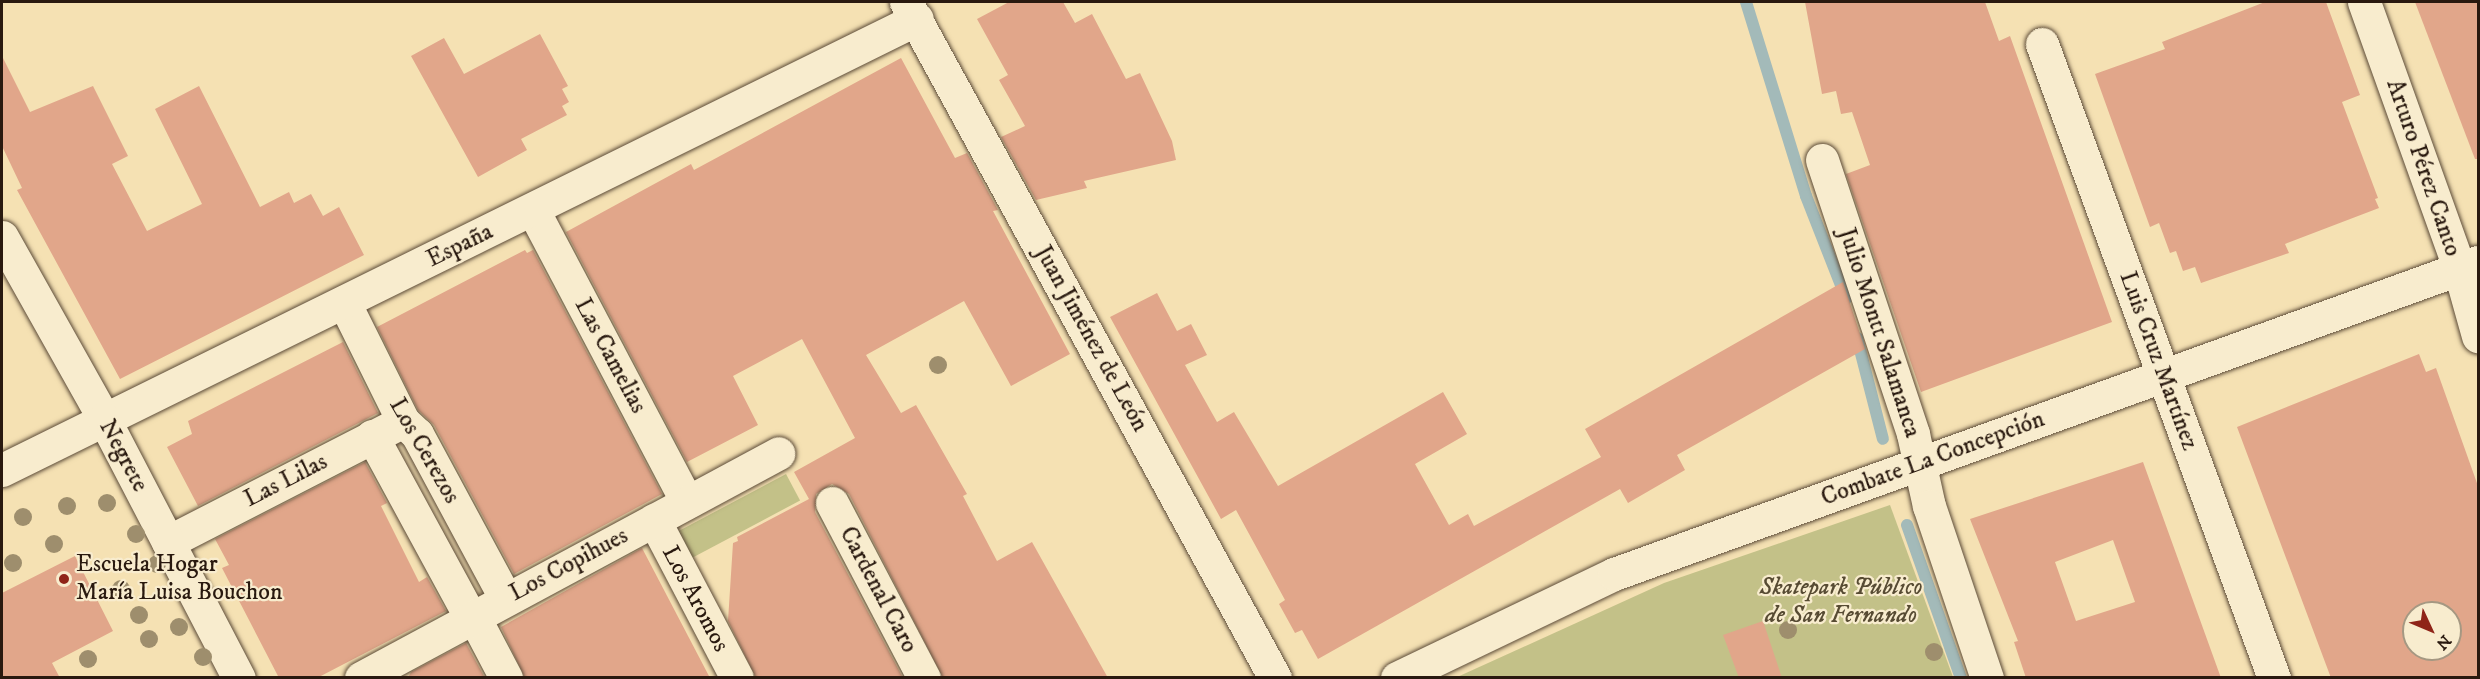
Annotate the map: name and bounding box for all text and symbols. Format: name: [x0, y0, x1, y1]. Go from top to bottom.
street label: Arturo Pérez Canto: [2379, 76, 2467, 260]
street label: España: [422, 218, 498, 274]
street label: Julio Montt Salamanca: [1832, 225, 1926, 441]
street label: Juan Jiménez de León: [1028, 241, 1154, 437]
street label: Luis Cruz Martínez: [2112, 268, 2204, 454]
street label: Las Camelias: [568, 293, 652, 419]
street label: Los Cerezos: [382, 393, 466, 509]
street label: Combate La Concepción: [1817, 405, 2049, 513]
street label: Negrete: [92, 415, 154, 497]
street label: Las Lilas: [240, 448, 332, 514]
street label: Los Copihues: [505, 522, 633, 608]
street label: Cardenal Caro: [833, 522, 923, 658]
street label: Los Aromos: [655, 541, 735, 657]
place label: Escuela Hogar María Luisa Bouchon: [76, 551, 283, 607]
marker: Escuela Hogar María Luisa Bouchon: [57, 572, 71, 586]
park label: Skatepark Público de San Fernando: [1759, 574, 1923, 630]
north arrow: [2402, 601, 2462, 661]
text: N: [2432, 630, 2455, 654]

